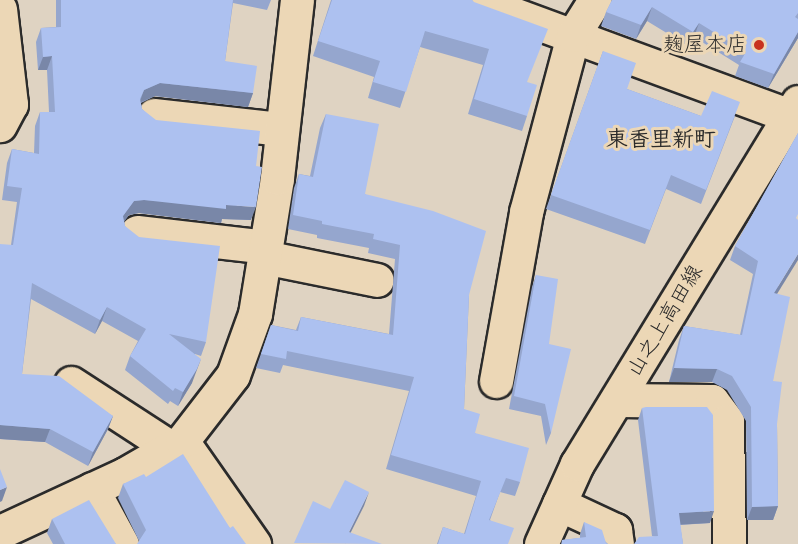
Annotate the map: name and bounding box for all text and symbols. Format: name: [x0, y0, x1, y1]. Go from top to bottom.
place label: 麹屋本店: [663, 32, 747, 58]
marker: 麹屋本店: [752, 38, 766, 52]
district label: 東香里新町: [606, 127, 716, 153]
street label: 山之上高田線: [622, 261, 708, 381]

